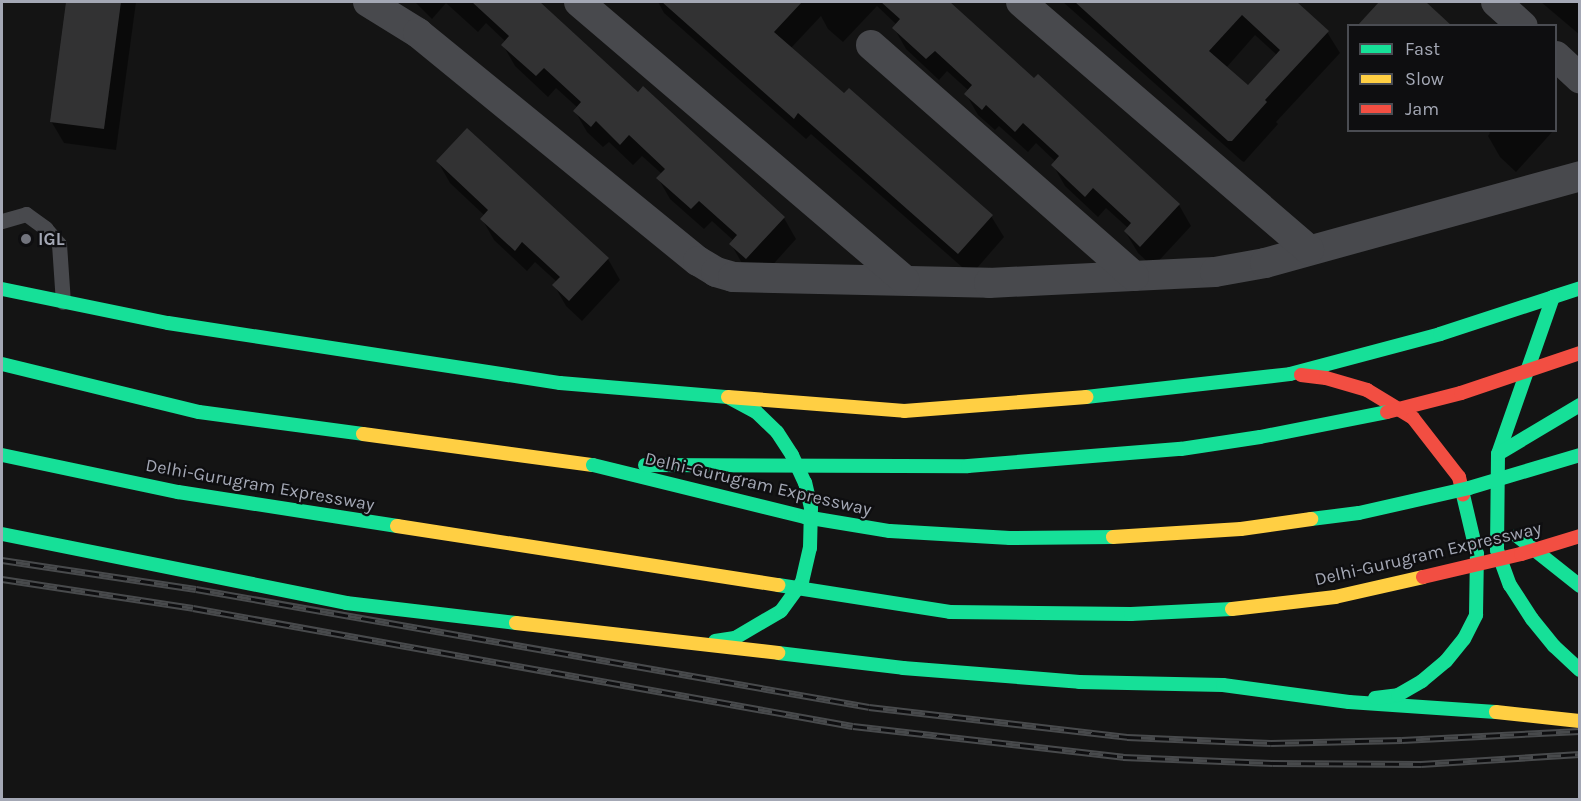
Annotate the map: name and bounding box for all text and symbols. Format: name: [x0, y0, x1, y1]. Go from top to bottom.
legend: [1347, 24, 1557, 132]
text: Fast: [1405, 38, 1440, 60]
text: Slow: [1405, 68, 1444, 90]
text: Jam: [1405, 98, 1439, 120]
place label: IGL: [38, 228, 65, 250]
marker: IGL: [19, 232, 33, 246]
street label: Delhi-Gurugram Expressway: [643, 447, 873, 521]
street label: Delhi-Gurugram Expressway: [144, 454, 376, 516]
street label: Delhi-Gurugram Expressway: [1313, 517, 1543, 591]

